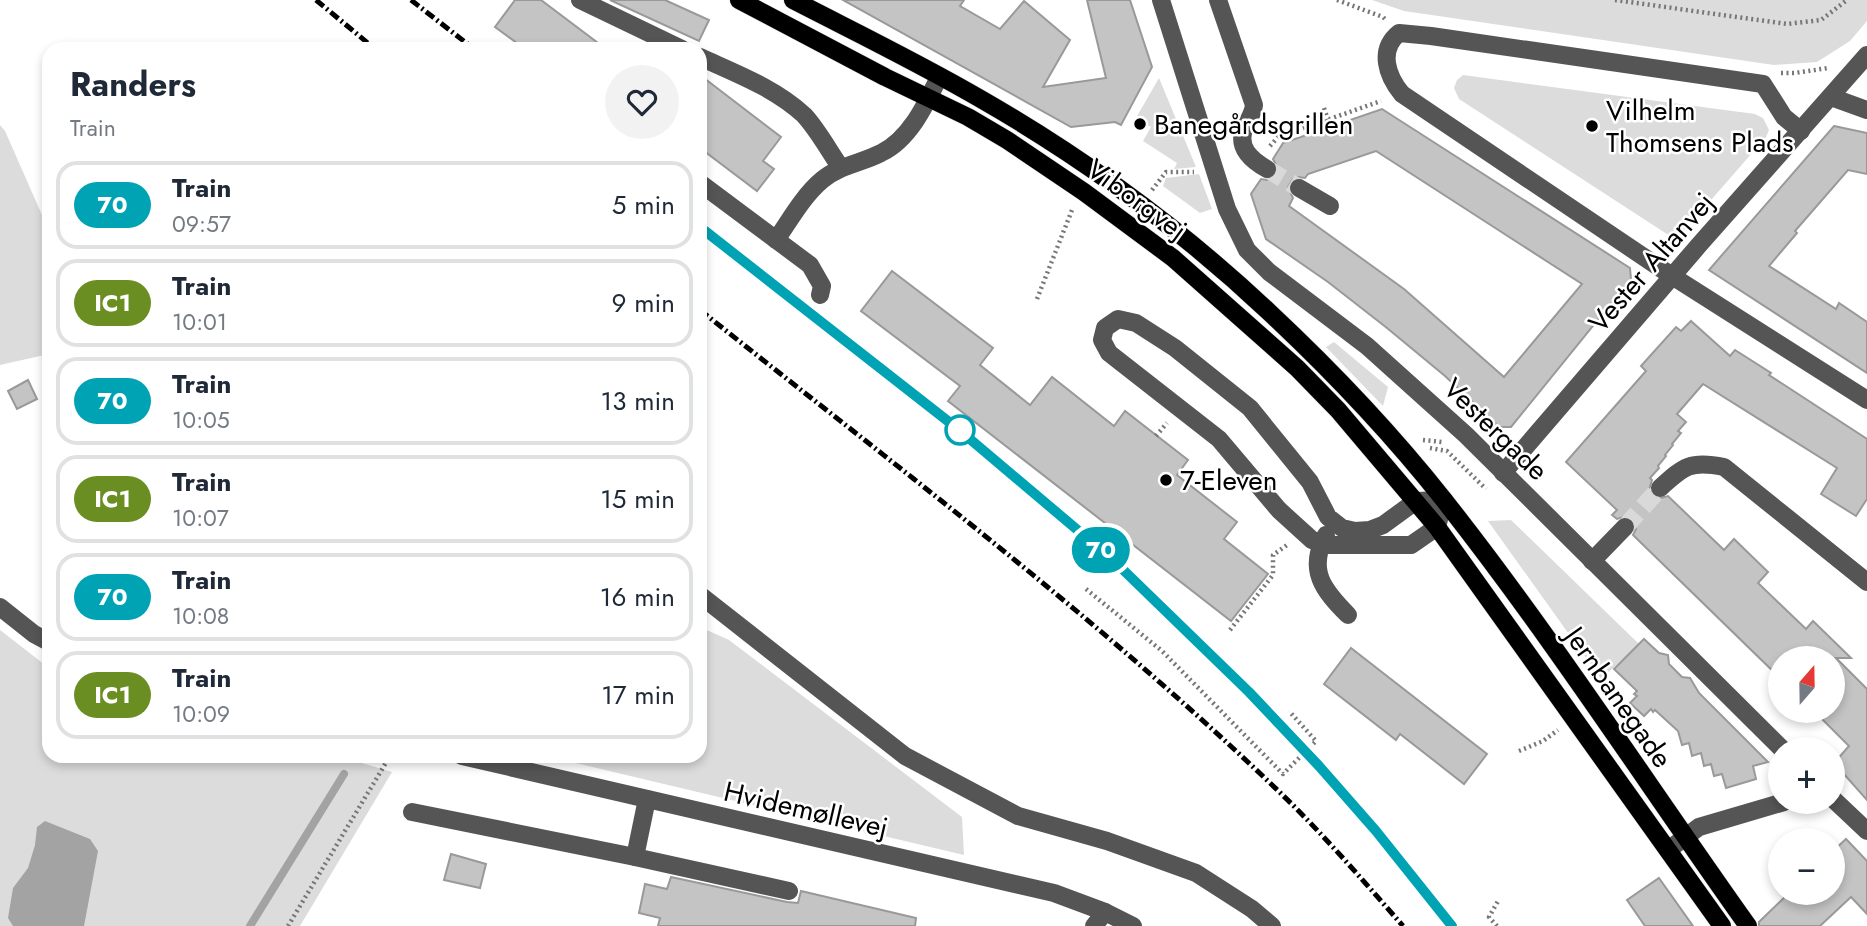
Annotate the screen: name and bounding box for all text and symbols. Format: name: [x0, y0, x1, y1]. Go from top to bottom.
text: Randers: [70, 61, 196, 108]
button: heart: [605, 65, 679, 139]
place label: Vilhelm Thomsens Plads: [1606, 90, 1793, 163]
place label: Banegårdsgrillen: [1154, 104, 1353, 145]
text: Train: [70, 111, 116, 145]
marker: Banegårdsgrillen: [1132, 116, 1148, 132]
marker: Vilhelm Thomsens Plads: [1584, 118, 1600, 134]
street label: Viborgvej: [1078, 149, 1195, 250]
text: Train: [172, 169, 231, 207]
street label: Vester Altanvej: [1579, 183, 1724, 341]
text: 5 min: [612, 186, 675, 224]
text: 70: [97, 187, 128, 222]
text: 09:57: [172, 207, 231, 241]
text: Train: [172, 267, 231, 305]
text: 9 min: [612, 284, 675, 322]
text: IC1: [94, 285, 131, 320]
text: 10:01: [172, 305, 227, 339]
text: Train: [172, 365, 231, 403]
street label: Vestergade: [1434, 369, 1557, 490]
text: 13 min: [601, 382, 675, 420]
text: 70: [97, 383, 128, 418]
text: 10:05: [172, 403, 230, 437]
unlabelled marker: [945, 415, 975, 445]
place label: 7-Eleven: [1180, 460, 1277, 501]
text: Train: [172, 463, 231, 501]
marker: 7-Eleven: [1158, 472, 1174, 488]
text: 15 min: [600, 480, 675, 518]
text: IC1: [94, 481, 131, 516]
text: 10:07: [172, 501, 229, 535]
line badge: 70: [1070, 527, 1132, 573]
text: 70: [1086, 532, 1116, 567]
text: Train: [172, 561, 231, 599]
text: 16 min: [600, 578, 675, 616]
text: 70: [97, 579, 128, 614]
text: 10:08: [172, 599, 229, 633]
street label: Jernbanegade: [1553, 615, 1682, 776]
north arrow: [1768, 646, 1844, 723]
map controls: [1768, 646, 1845, 905]
text: Train: [172, 659, 231, 697]
text: 17 min: [601, 676, 675, 714]
text: IC1: [94, 677, 131, 712]
text: 10:09: [172, 697, 230, 731]
button: +: [1768, 737, 1845, 814]
street label: Hvidemøllevej: [720, 771, 892, 848]
button: −: [1768, 828, 1845, 905]

